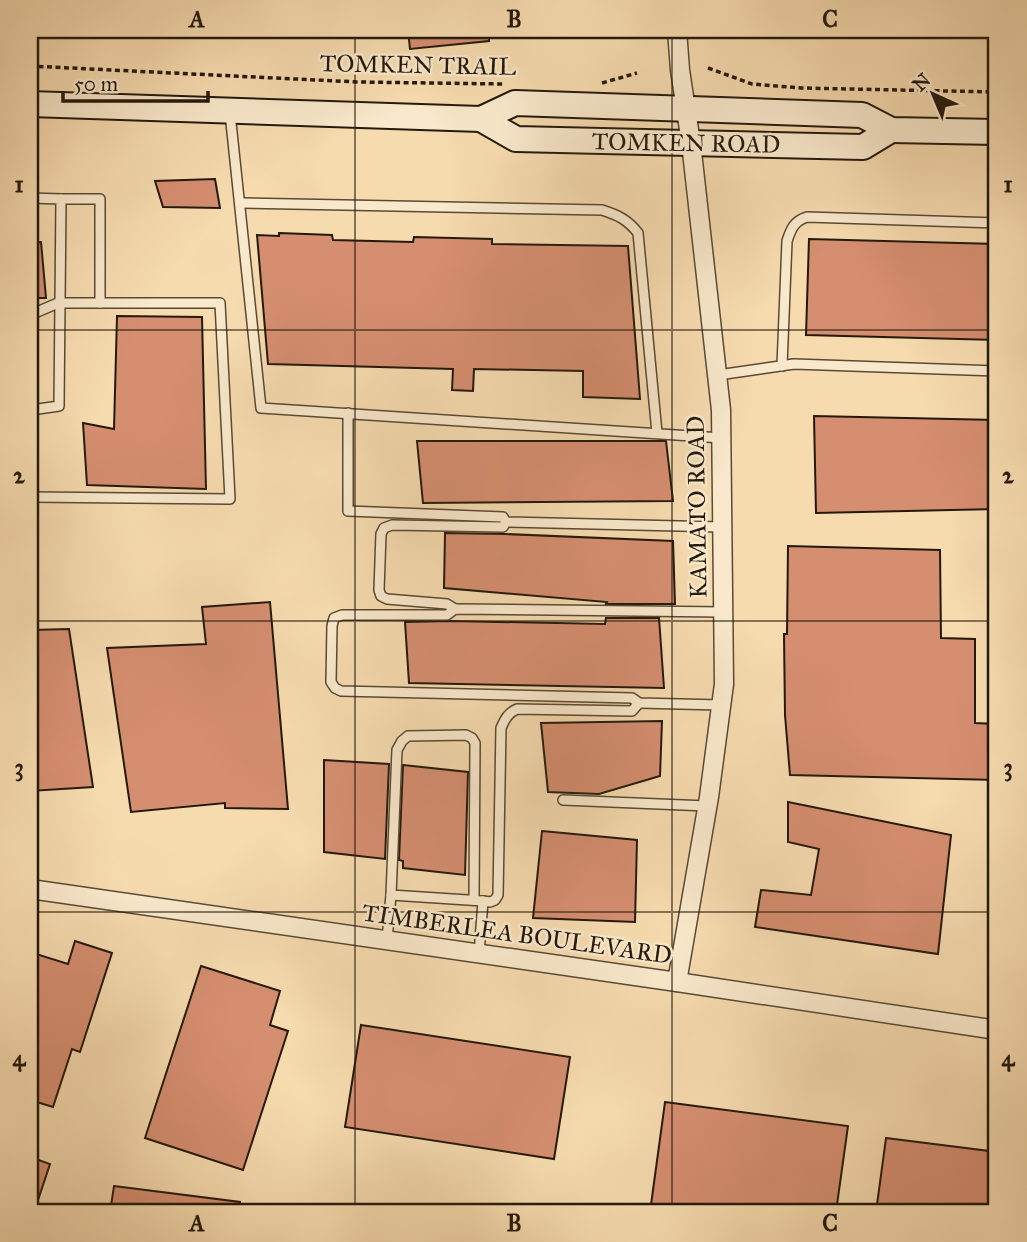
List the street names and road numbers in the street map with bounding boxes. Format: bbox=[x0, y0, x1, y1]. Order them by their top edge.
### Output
street label: TOMKEN TRAIL bbox=[320, 48, 517, 82]
street label: TOMKEN ROAD bbox=[592, 126, 780, 160]
street label: KAMATO ROAD bbox=[680, 415, 714, 599]
street label: TIMBERLEA BOULEVARD bbox=[360, 897, 674, 971]

